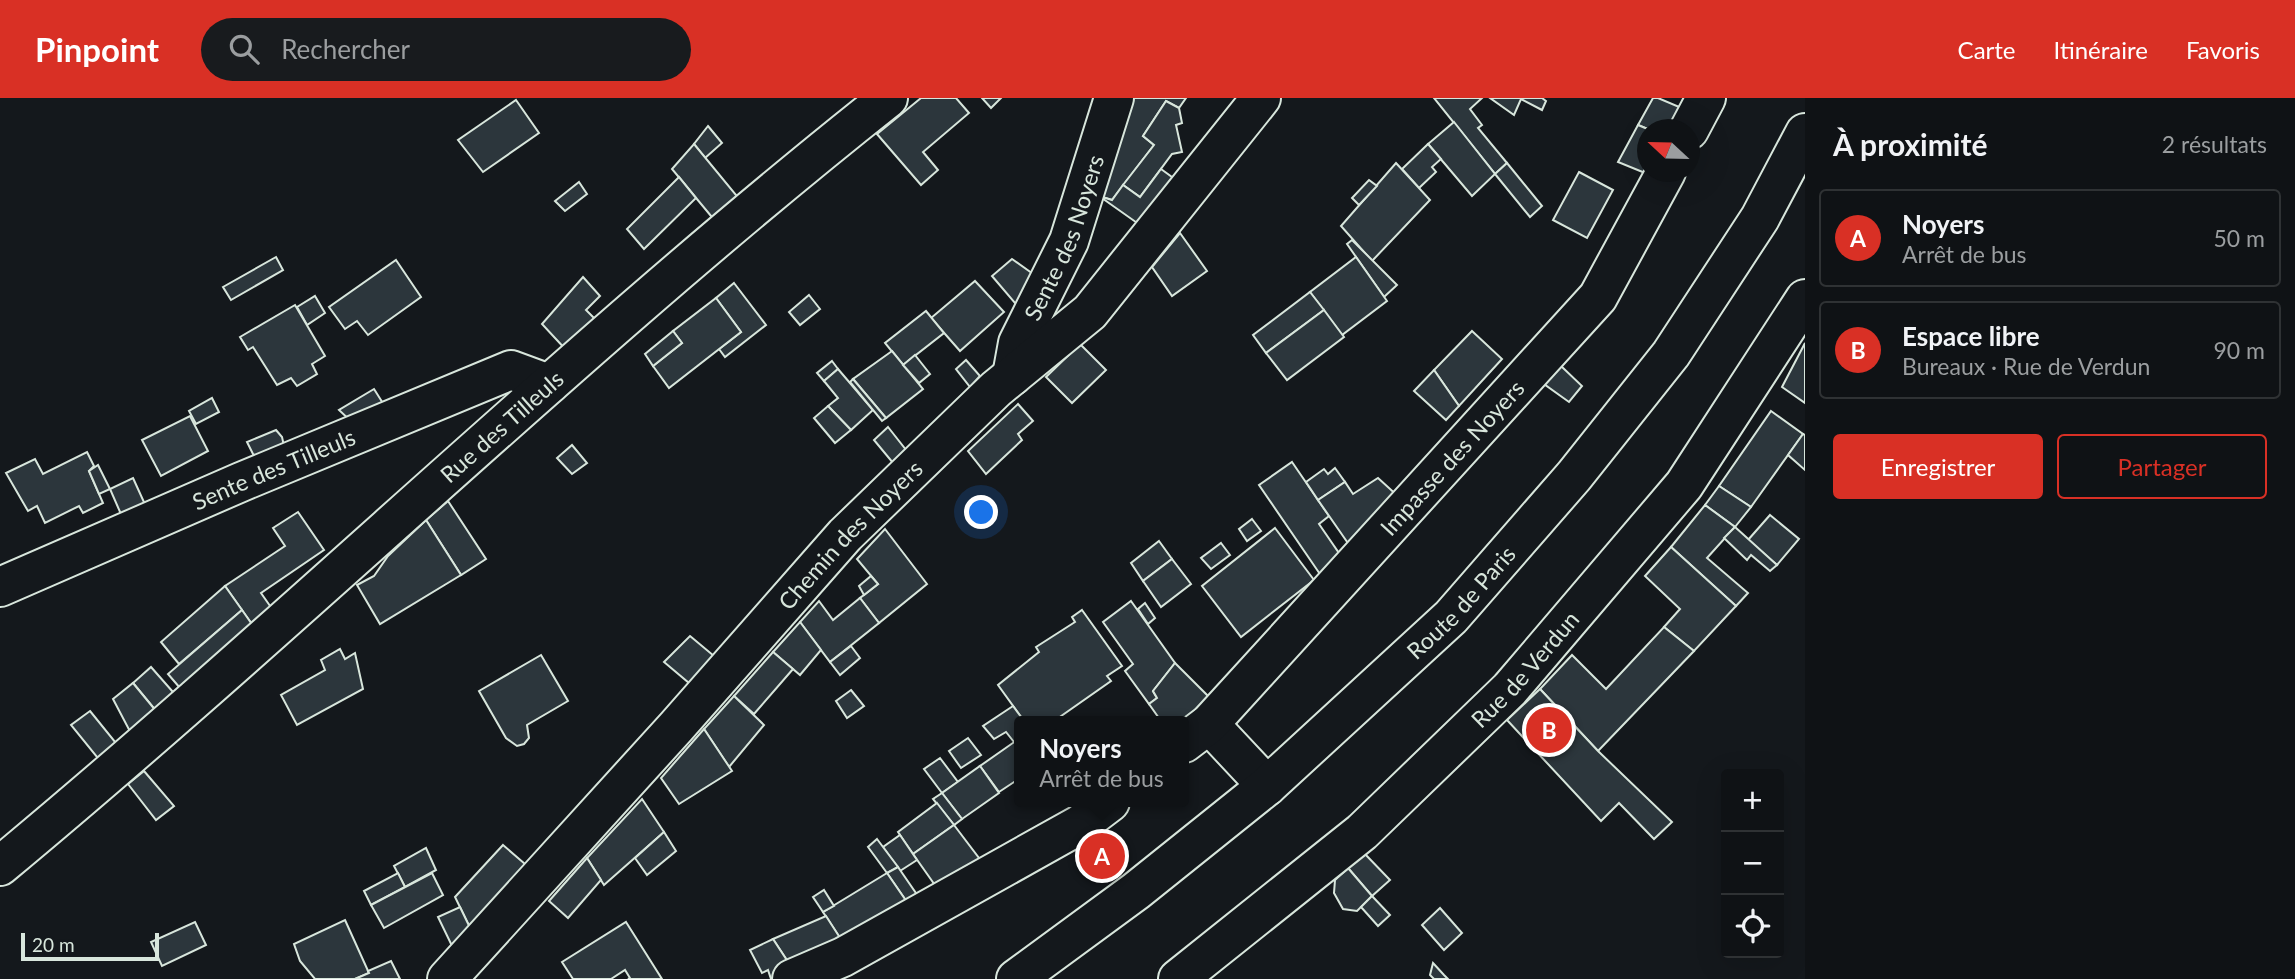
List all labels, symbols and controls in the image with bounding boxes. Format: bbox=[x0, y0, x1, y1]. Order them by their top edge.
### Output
search box bbox=[201, 18, 691, 81]
text: Pinpoint bbox=[35, 29, 159, 69]
icon: search bbox=[225, 30, 263, 68]
text: Rechercher bbox=[281, 33, 410, 65]
text: Carte bbox=[1958, 35, 2016, 64]
text: Itinéraire bbox=[2054, 35, 2148, 64]
text: Favoris bbox=[2186, 35, 2260, 64]
north arrow bbox=[1637, 119, 1700, 182]
text: À proximité bbox=[1833, 126, 1988, 162]
text: 2 résultats bbox=[2162, 130, 2267, 158]
street label: Sente des Noyers bbox=[1018, 151, 1109, 325]
text: Noyers bbox=[1902, 208, 1984, 240]
text: A bbox=[1850, 224, 1866, 252]
text: 50 m bbox=[2214, 224, 2265, 252]
text: Arrêt de bus bbox=[1902, 240, 2027, 268]
text: Espace libre bbox=[1902, 320, 2040, 352]
text: B bbox=[1850, 336, 1866, 364]
text: 90 m bbox=[2214, 336, 2265, 364]
text: Bureaux · Rue de Verdun bbox=[1902, 352, 2150, 380]
street label: Rue des Tilleuls bbox=[434, 364, 569, 488]
street label: Impasse des Noyers bbox=[1374, 374, 1530, 541]
street label: Sente des Tilleuls bbox=[188, 422, 359, 516]
button: Enregistrer bbox=[1833, 434, 2043, 499]
button: Partager bbox=[2057, 434, 2267, 499]
street label: Chemin des Noyers bbox=[772, 454, 928, 615]
your location bbox=[964, 495, 998, 529]
street label: Route de Paris bbox=[1401, 540, 1521, 665]
street label: Rue de Verdun bbox=[1465, 605, 1585, 733]
pin: B bbox=[1526, 704, 1572, 756]
popup bbox=[1014, 716, 1189, 807]
text: Noyers bbox=[1039, 732, 1122, 764]
text: Arrêt de bus bbox=[1039, 764, 1164, 792]
map controls bbox=[1721, 769, 1784, 958]
button: + bbox=[1721, 769, 1784, 832]
pin: A bbox=[1079, 830, 1125, 882]
button: − bbox=[1721, 832, 1784, 895]
button: locate bbox=[1721, 895, 1784, 958]
scale bar bbox=[21, 930, 159, 962]
text: 20 m bbox=[32, 933, 75, 956]

